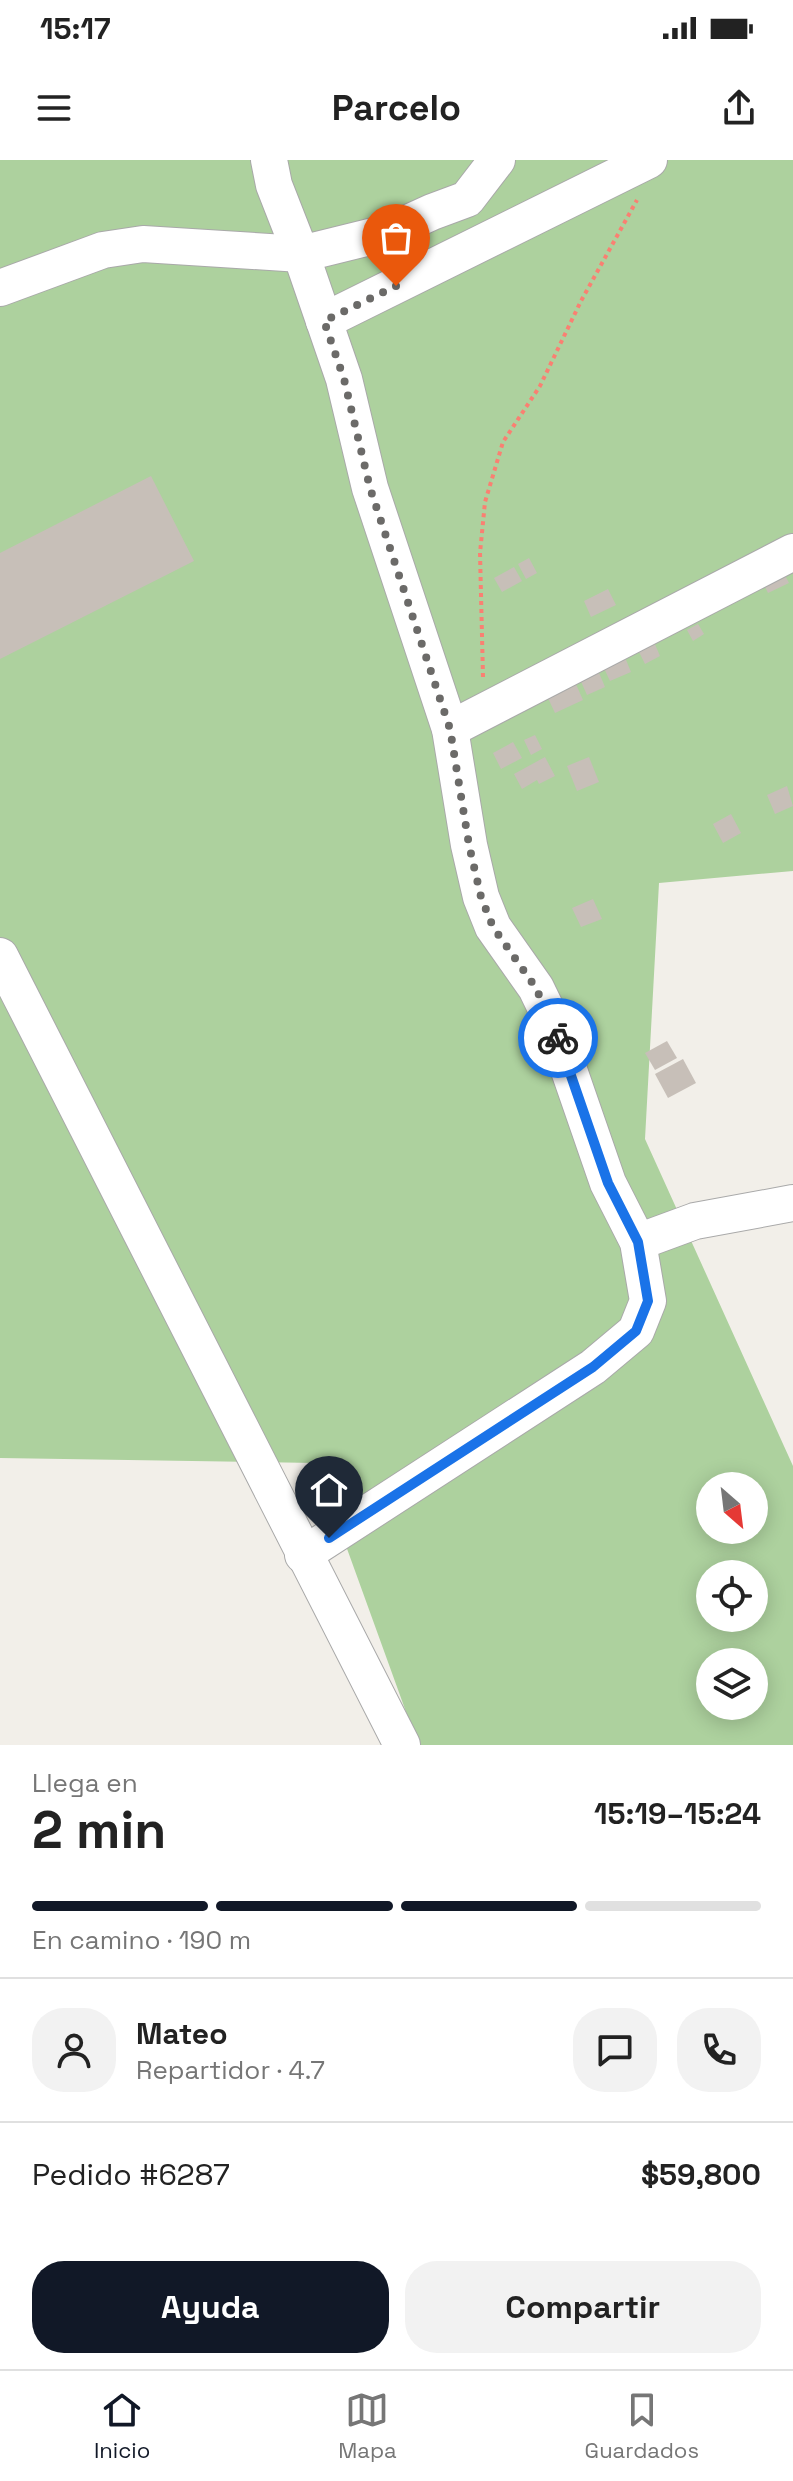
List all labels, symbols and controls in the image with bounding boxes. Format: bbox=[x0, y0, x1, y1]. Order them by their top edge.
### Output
text: 15:17 bbox=[40, 9, 111, 48]
text: Parcelo bbox=[332, 85, 461, 131]
icon: menu bbox=[32, 86, 76, 130]
icon: share bbox=[717, 86, 761, 130]
pin bbox=[362, 204, 430, 286]
icon: bag bbox=[374, 216, 418, 260]
courier bbox=[518, 998, 598, 1078]
icon: bike bbox=[536, 1016, 580, 1060]
pin bbox=[295, 1456, 363, 1538]
icon: home bbox=[307, 1468, 351, 1512]
north arrow bbox=[696, 1472, 768, 1544]
map controls bbox=[696, 1472, 768, 1720]
button: locate bbox=[696, 1560, 768, 1632]
button: layers bbox=[696, 1648, 768, 1720]
text: Llega en bbox=[32, 1766, 138, 1800]
text: 15:19–15:24 bbox=[594, 1794, 761, 1833]
text: 2 min bbox=[32, 1797, 166, 1863]
text: En camino · 190 m bbox=[32, 1923, 251, 1957]
button: person bbox=[32, 2008, 116, 2092]
button: chat bbox=[573, 2008, 657, 2092]
button: phone bbox=[677, 2008, 761, 2092]
text: Mateo bbox=[136, 2014, 228, 2053]
text: Repartidor · 4.7 bbox=[136, 2053, 325, 2087]
text: Pedido #6287 bbox=[32, 2155, 230, 2194]
text: $59,800 bbox=[641, 2155, 761, 2194]
button: Ayuda bbox=[32, 2261, 389, 2353]
button: Compartir bbox=[405, 2261, 761, 2353]
tab: Inicio bbox=[94, 2388, 150, 2464]
tab: Mapa bbox=[338, 2388, 397, 2464]
tab: Guardados bbox=[585, 2388, 699, 2464]

